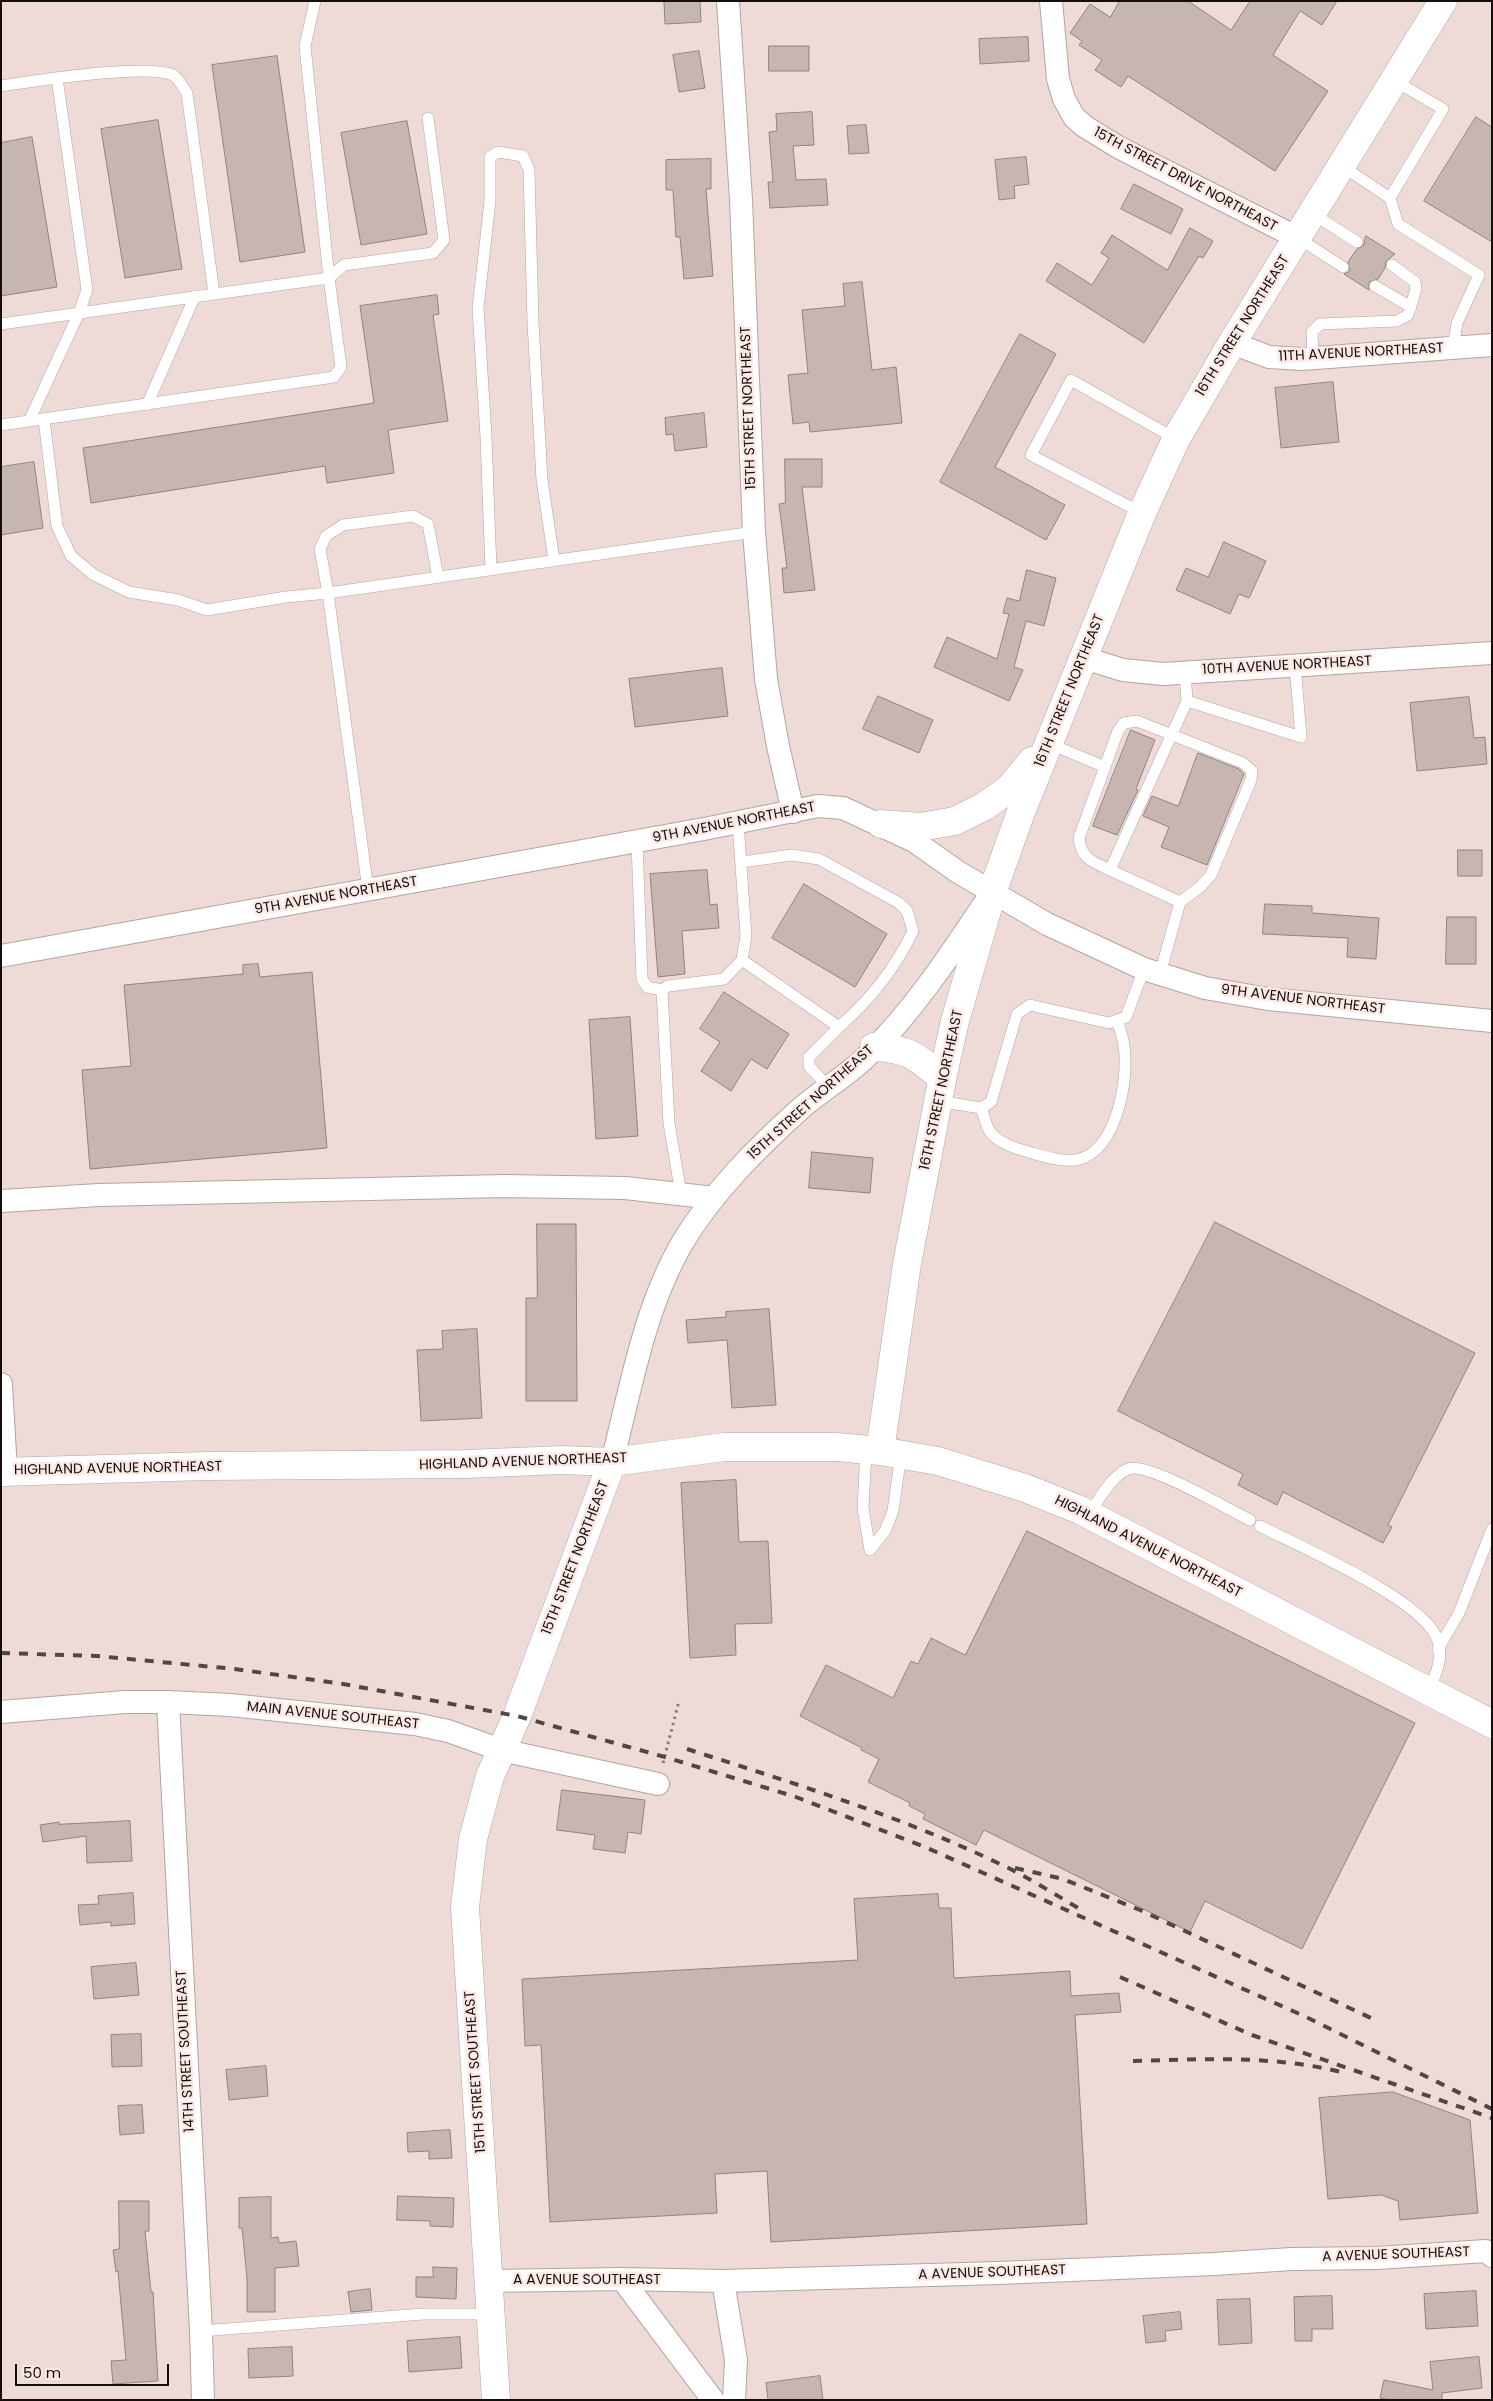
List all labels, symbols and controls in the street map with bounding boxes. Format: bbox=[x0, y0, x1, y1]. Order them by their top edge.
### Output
street label: 15TH STREET DRIVE NORTHEAST bbox=[1090, 124, 1280, 236]
street label: 16TH STREET NORTHEAST bbox=[1193, 252, 1293, 400]
street label: 15TH STREET NORTHEAST bbox=[738, 326, 760, 490]
street label: 11TH AVENUE NORTHEAST bbox=[1278, 340, 1444, 366]
street label: 16TH STREET NORTHEAST bbox=[1032, 612, 1108, 770]
street label: 10TH AVENUE NORTHEAST bbox=[1202, 653, 1372, 679]
street label: 9TH AVENUE NORTHEAST bbox=[651, 799, 817, 847]
street label: 9TH AVENUE NORTHEAST bbox=[253, 873, 419, 919]
street label: 9TH AVENUE NORTHEAST bbox=[1220, 982, 1386, 1018]
street label: 16TH STREET NORTHEAST bbox=[917, 1008, 967, 1172]
street label: 15TH STREET NORTHEAST bbox=[745, 1042, 877, 1164]
street label: HIGHLAND AVENUE NORTHEAST bbox=[419, 1450, 627, 1474]
street label: HIGHLAND AVENUE NORTHEAST bbox=[14, 1459, 222, 1479]
street label: 15TH STREET NORTHEAST bbox=[539, 1479, 613, 1637]
street label: HIGHLAND AVENUE NORTHEAST bbox=[1052, 1492, 1244, 1602]
street label: MAIN AVENUE SOUTHEAST bbox=[246, 1699, 420, 1733]
street label: 14TH STREET SOUTHEAST bbox=[173, 1969, 199, 2133]
street label: 15TH STREET SOUTHEAST bbox=[462, 1990, 490, 2154]
street label: A AVENUE SOUTHEAST bbox=[1322, 2244, 1470, 2266]
street label: A AVENUE SOUTHEAST bbox=[918, 2262, 1066, 2284]
street label: A AVENUE SOUTHEAST bbox=[513, 2272, 661, 2288]
scale bar bbox=[18, 2354, 171, 2386]
text: 50 m bbox=[23, 2362, 61, 2383]

